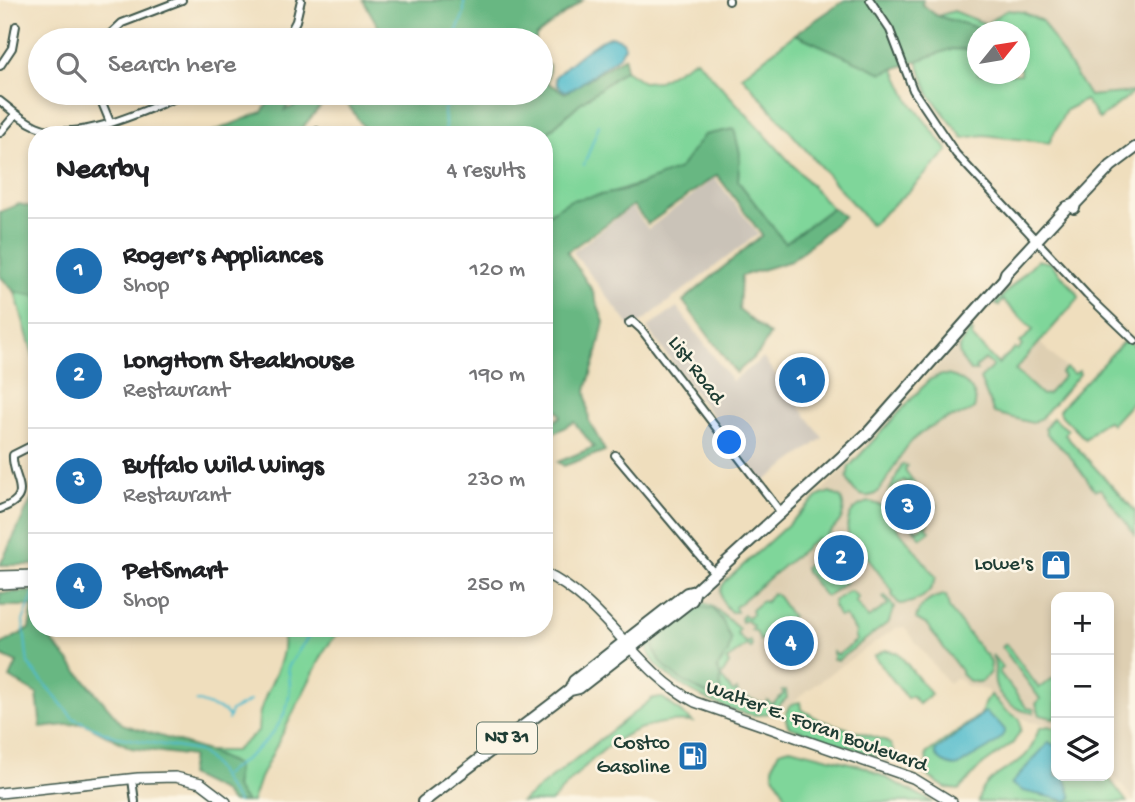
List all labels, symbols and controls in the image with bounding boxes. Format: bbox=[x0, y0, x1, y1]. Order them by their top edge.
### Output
north arrow bbox=[967, 21, 1030, 84]
search box bbox=[28, 28, 553, 105]
icon: search bbox=[52, 48, 90, 86]
text: Search here bbox=[108, 51, 236, 82]
text: Nearby bbox=[56, 154, 149, 189]
text: 4 results bbox=[446, 158, 525, 185]
text: Roger’s Appliances bbox=[123, 242, 322, 273]
text: 1 bbox=[74, 257, 84, 284]
text: 120 m bbox=[470, 257, 525, 284]
text: Shop bbox=[123, 273, 169, 300]
street label: List Road bbox=[661, 332, 730, 412]
text: LongHorn Steakhouse bbox=[123, 347, 354, 378]
pin: 1 bbox=[779, 354, 825, 406]
text: 2 bbox=[73, 362, 85, 389]
text: 190 m bbox=[469, 362, 525, 389]
text: Restaurant bbox=[123, 378, 230, 405]
your location bbox=[712, 425, 746, 459]
text: Buffalo Wild Wings bbox=[123, 452, 324, 483]
text: 3 bbox=[73, 467, 85, 494]
text: 230 m bbox=[467, 467, 525, 494]
pin: 3 bbox=[885, 481, 931, 533]
text: Restaurant bbox=[123, 483, 230, 510]
pin: 2 bbox=[818, 532, 864, 584]
shop icon: Lowe's bbox=[1039, 548, 1073, 582]
place label: Lowe's bbox=[974, 553, 1034, 578]
text: PetSmart bbox=[123, 557, 226, 588]
text: 4 bbox=[74, 572, 84, 599]
text: 250 m bbox=[467, 572, 525, 599]
text: Shop bbox=[123, 588, 169, 615]
map controls bbox=[1051, 592, 1114, 781]
button: + bbox=[1051, 592, 1114, 655]
pin: 4 bbox=[768, 617, 814, 669]
button: − bbox=[1051, 655, 1114, 718]
street label: Walter E. Foran Boulevard bbox=[702, 676, 932, 780]
button: layers bbox=[1051, 718, 1114, 781]
road number: NJ 31 bbox=[477, 722, 537, 754]
place label: Costco Gasoline bbox=[596, 732, 671, 781]
fuel station icon: Costco Gasoline bbox=[676, 739, 710, 773]

